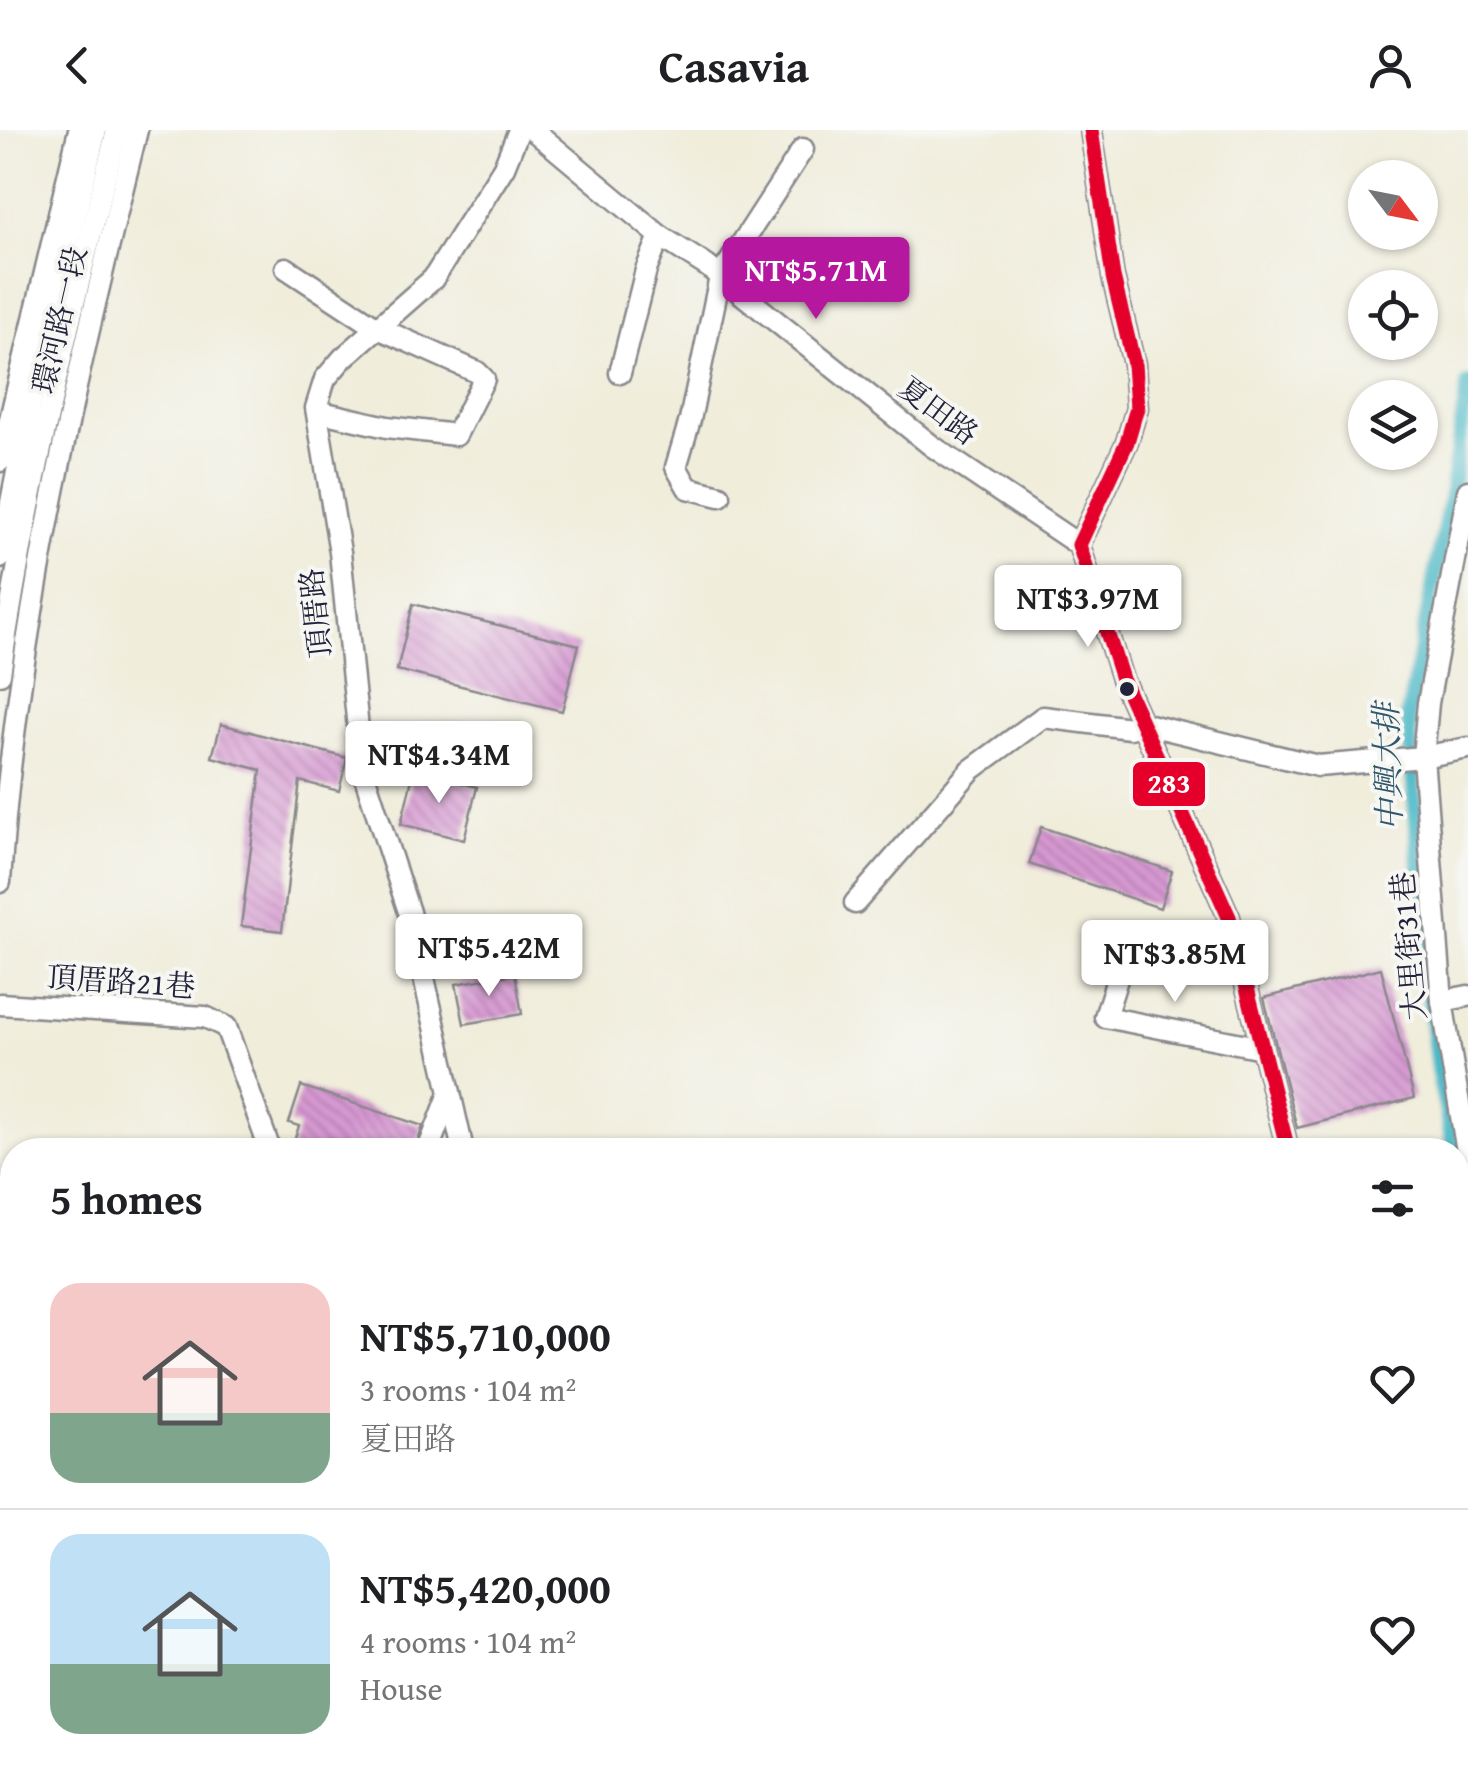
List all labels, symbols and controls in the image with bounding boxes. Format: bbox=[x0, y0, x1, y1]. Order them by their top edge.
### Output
text: Casavia bbox=[659, 33, 809, 98]
icon: back bbox=[50, 38, 105, 93]
icon: person bbox=[1363, 38, 1418, 93]
north arrow bbox=[1348, 160, 1438, 250]
map controls bbox=[1348, 160, 1438, 470]
pin: NT$5.71M bbox=[713, 237, 919, 322]
street label: 環河路一段 bbox=[21, 242, 97, 398]
text: NT$5.71M bbox=[744, 246, 888, 293]
button: locate bbox=[1348, 270, 1438, 360]
street label: 夏田路 bbox=[889, 366, 988, 455]
button: layers bbox=[1348, 380, 1438, 470]
pin: NT$3.97M bbox=[985, 565, 1191, 650]
street label: 頂厝路 bbox=[288, 566, 342, 660]
text: NT$3.97M bbox=[1016, 574, 1160, 621]
unlabelled marker bbox=[1117, 679, 1137, 699]
water label: 中興大排 bbox=[1362, 698, 1413, 832]
pin: NT$4.34M bbox=[336, 721, 542, 806]
text: NT$4.34M bbox=[367, 730, 511, 777]
line badge: 283 bbox=[1131, 760, 1207, 808]
text: 283 bbox=[1147, 762, 1191, 803]
street label: 大里街31巷 bbox=[1380, 870, 1436, 1022]
pin: NT$5.42M bbox=[386, 914, 592, 999]
pin: NT$3.85M bbox=[1072, 920, 1278, 1005]
text: NT$5.42M bbox=[417, 923, 561, 970]
text: NT$3.85M bbox=[1103, 929, 1247, 976]
street label: 頂厝路21巷 bbox=[45, 954, 197, 1008]
text: 5 homes bbox=[50, 1168, 203, 1229]
icon: filters bbox=[1365, 1171, 1420, 1226]
text: NT$5,710,000 bbox=[360, 1305, 611, 1366]
icon: home bbox=[130, 1323, 250, 1443]
icon: heart bbox=[1365, 1356, 1420, 1411]
text: 3 rooms · 104 m² bbox=[360, 1366, 576, 1413]
text: 夏田路 bbox=[360, 1415, 456, 1462]
text: NT$5,420,000 bbox=[360, 1557, 611, 1618]
icon: home bbox=[130, 1574, 250, 1694]
icon: heart bbox=[1365, 1607, 1420, 1662]
text: 4 rooms · 104 m² bbox=[360, 1618, 576, 1665]
text: House bbox=[360, 1665, 443, 1712]

